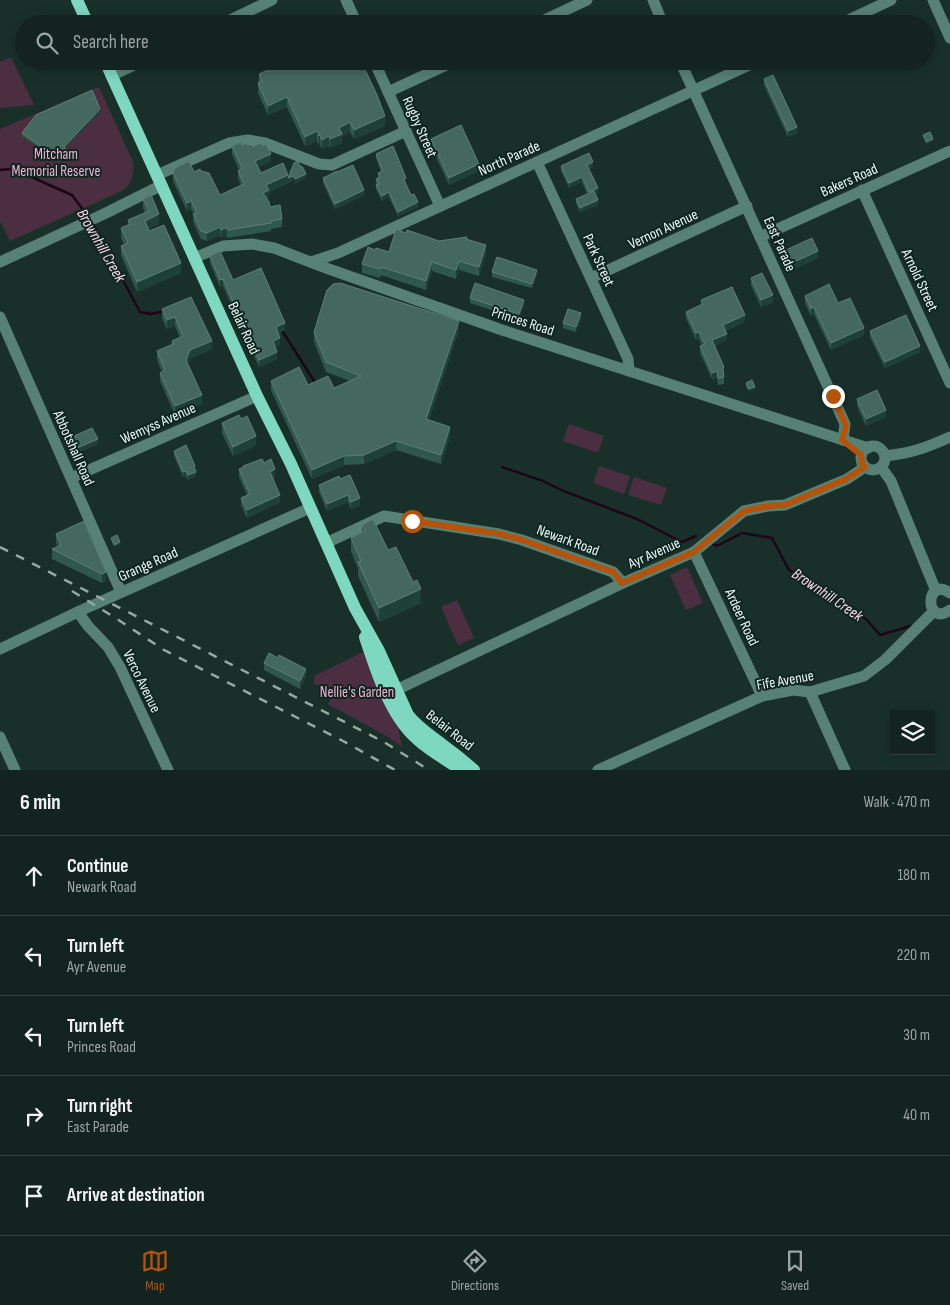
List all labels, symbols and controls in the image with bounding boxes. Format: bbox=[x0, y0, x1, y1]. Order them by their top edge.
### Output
search box bbox=[15, 15, 935, 70]
icon: search bbox=[33, 29, 61, 57]
text: Search here bbox=[73, 31, 149, 54]
street label: Rugby Street bbox=[398, 94, 442, 161]
street label: North Parade bbox=[475, 136, 543, 181]
park label: Mitcham Memorial Reserve bbox=[11, 145, 101, 181]
street label: Bakers Road bbox=[818, 159, 881, 202]
street label: Vernon Avenue bbox=[625, 205, 701, 254]
water label: Brownhill Creek bbox=[72, 206, 130, 287]
street label: East Parade bbox=[759, 214, 800, 275]
street label: Park Street bbox=[578, 231, 619, 290]
street label: Arnold Street bbox=[896, 245, 942, 315]
street label: Belair Road bbox=[223, 299, 264, 357]
street label: Princes Road bbox=[489, 302, 556, 340]
route end bbox=[822, 385, 845, 408]
street label: Wemyss Avenue bbox=[118, 398, 199, 449]
street label: Abbotshall Road bbox=[48, 407, 99, 489]
route start bbox=[401, 510, 424, 533]
street label: Newark Road bbox=[534, 520, 602, 561]
street label: Ayr Avenue bbox=[624, 534, 683, 574]
street label: Grange Road bbox=[116, 543, 181, 586]
water label: Brownhill Creek bbox=[788, 565, 867, 626]
street label: Ardeer Road bbox=[720, 585, 763, 649]
street label: Verco Avenue bbox=[118, 647, 165, 716]
street label: Fife Avenue bbox=[755, 666, 815, 695]
park label: Nellie's Garden bbox=[320, 683, 394, 702]
street label: Belair Road bbox=[422, 706, 478, 755]
map controls bbox=[890, 710, 935, 755]
button: layers bbox=[890, 710, 935, 755]
text: 6 min bbox=[20, 790, 61, 815]
text: Walk · 470 m bbox=[864, 793, 930, 812]
text: Continue bbox=[67, 855, 128, 878]
icon: ahead bbox=[20, 862, 48, 890]
text: 180 m bbox=[897, 866, 930, 885]
text: Newark Road bbox=[67, 878, 136, 897]
text: Turn left bbox=[67, 935, 124, 958]
icon: left bbox=[20, 942, 48, 970]
text: 220 m bbox=[897, 946, 930, 965]
text: Ayr Avenue bbox=[67, 958, 126, 977]
text: Turn left bbox=[67, 1015, 124, 1038]
icon: left bbox=[20, 1022, 48, 1050]
text: 30 m bbox=[903, 1026, 930, 1045]
text: Princes Road bbox=[67, 1038, 136, 1057]
text: Turn right bbox=[67, 1095, 132, 1118]
icon: right bbox=[20, 1102, 48, 1130]
text: 40 m bbox=[903, 1106, 930, 1125]
text: East Parade bbox=[67, 1118, 129, 1137]
icon: arrive bbox=[20, 1182, 48, 1210]
text: Arrive at destination bbox=[67, 1184, 205, 1207]
tab: Map bbox=[141, 1247, 169, 1294]
tab: Directions bbox=[451, 1247, 499, 1294]
tab: Saved bbox=[781, 1247, 809, 1294]

